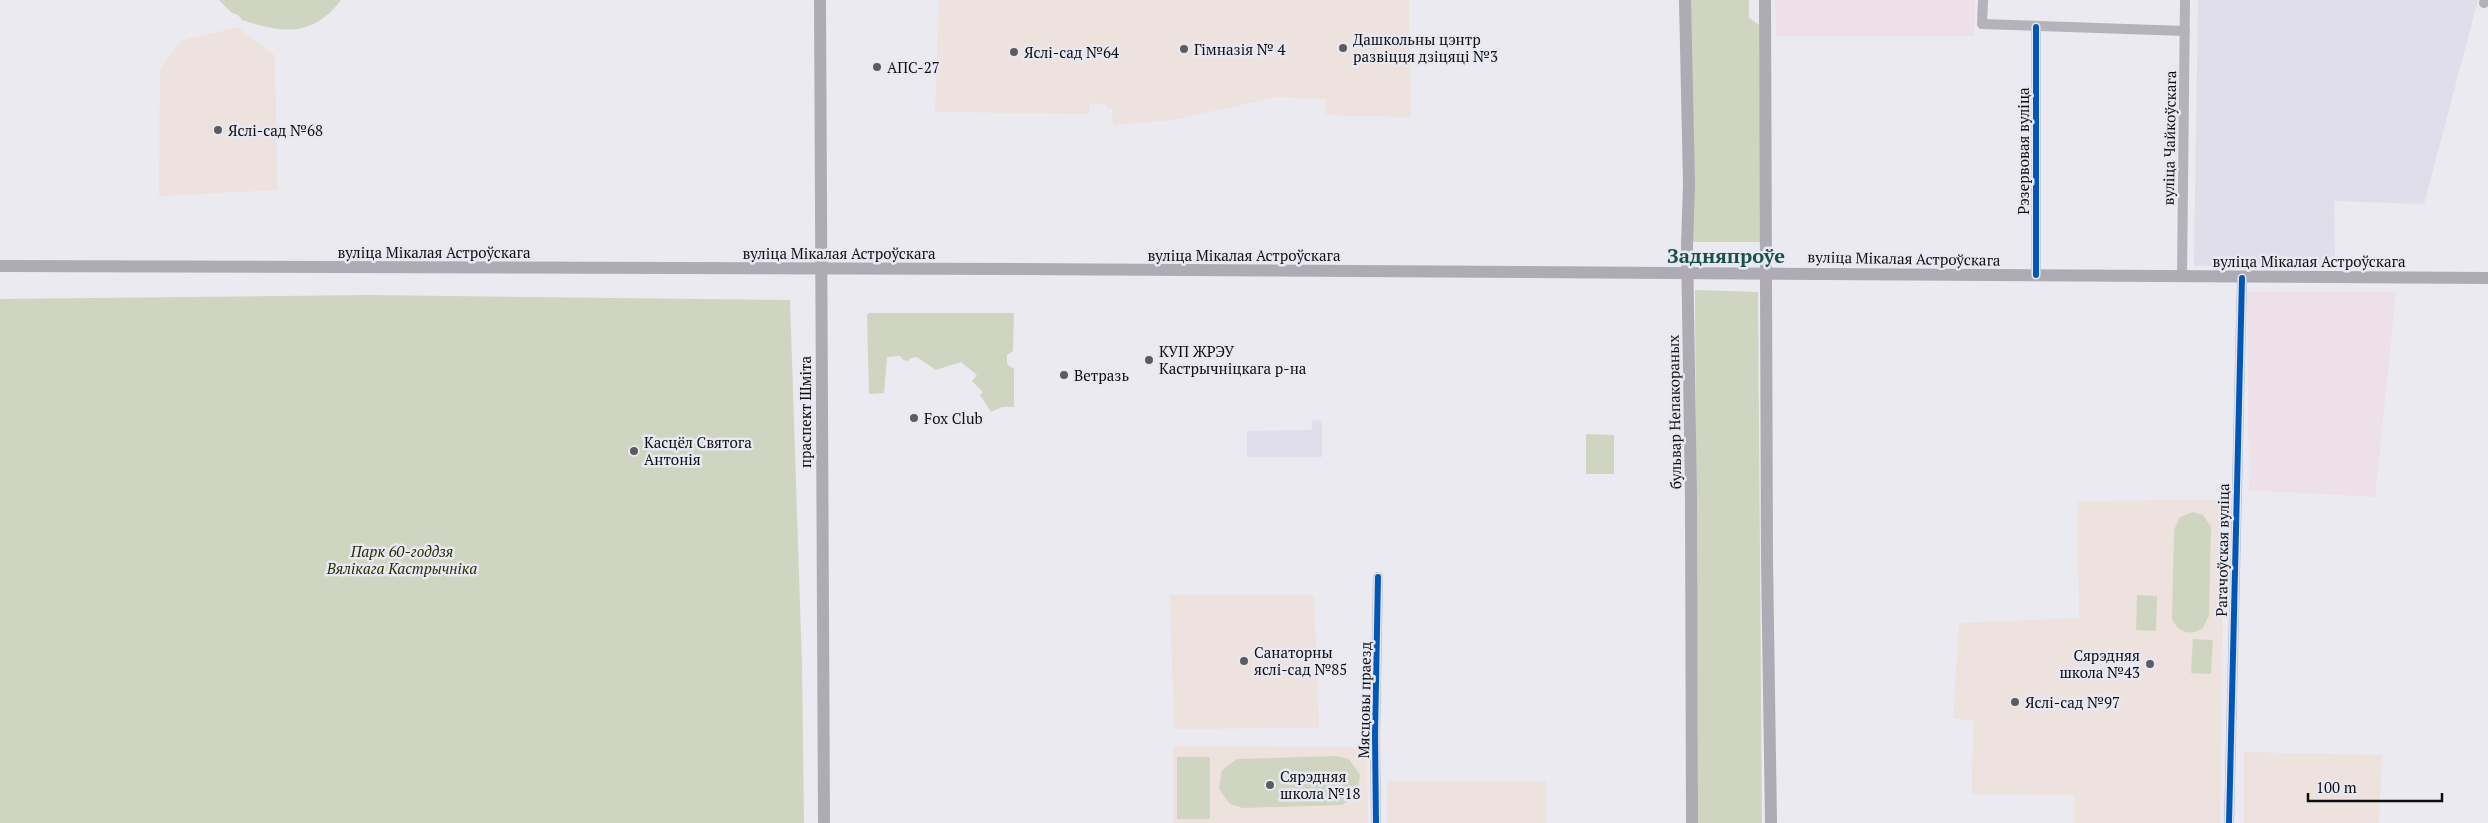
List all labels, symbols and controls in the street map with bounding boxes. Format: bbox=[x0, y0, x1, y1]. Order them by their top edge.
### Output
place label: Дашкольны цэнтр развіцця дзіцяці №3 bbox=[1353, 29, 1498, 66]
place label: Гімназія № 4 bbox=[1194, 39, 1285, 59]
place label: Яслі-сад №64 bbox=[1024, 42, 1119, 62]
marker: Дашкольны цэнтр развіцця дзіцяці №3 bbox=[1337, 42, 1349, 54]
marker: Гімназія № 4 bbox=[1178, 43, 1190, 55]
marker: Яслі-сад №64 bbox=[1008, 46, 1020, 58]
place label: АПС-27 bbox=[887, 57, 940, 77]
marker: АПС-27 bbox=[871, 61, 883, 73]
street label: вуліца Чайкоўскага bbox=[2158, 70, 2180, 206]
street label: Рэзервовая вуліца bbox=[2013, 87, 2033, 215]
place label: Яслі-сад №68 bbox=[228, 120, 323, 140]
marker: Яслі-сад №68 bbox=[212, 124, 224, 136]
street label: вуліца Мікалая Астроўскага bbox=[337, 242, 531, 262]
district label: Задняпроўе bbox=[1667, 242, 1785, 269]
street label: вуліца Мікалая Астроўскага bbox=[742, 243, 936, 263]
street label: вуліца Мікалая Астроўскага bbox=[1147, 245, 1341, 265]
street label: вуліца Мікалая Астроўскага bbox=[1807, 246, 2001, 270]
street label: вуліца Мікалая Астроўскага bbox=[2212, 251, 2406, 271]
street label: бульвар Непакораных bbox=[1663, 335, 1685, 489]
place label: КУП ЖРЭУ Кастрычніцкага р-на bbox=[1159, 341, 1307, 378]
marker: КУП ЖРЭУ Кастрычніцкага р-на bbox=[1143, 354, 1155, 366]
street label: праспект Шміта bbox=[795, 356, 815, 468]
place label: Ветразь bbox=[1074, 365, 1129, 385]
marker: Ветразь bbox=[1058, 369, 1070, 381]
place label: Fox Club bbox=[924, 408, 983, 428]
marker: Fox Club bbox=[908, 412, 920, 424]
place label: Касцёл Святога Антонія bbox=[644, 432, 752, 469]
marker: Касцёл Святога Антонія bbox=[628, 445, 640, 457]
street label: Рагачоўская вуліца bbox=[2211, 483, 2233, 617]
park label: Парк 60-годдзя Вялікага Кастрычніка bbox=[326, 541, 477, 578]
street label: Мясцовы праезд bbox=[1353, 641, 1375, 759]
place label: Санаторны яслі-сад №85 bbox=[1254, 642, 1347, 679]
place label: Сярэдняя школа №43 bbox=[2059, 645, 2140, 682]
marker: Санаторны яслі-сад №85 bbox=[1238, 655, 1250, 667]
marker: Сярэдняя школа №43 bbox=[2144, 658, 2156, 670]
place label: Яслі-сад №97 bbox=[2025, 692, 2120, 712]
marker: Яслі-сад №97 bbox=[2009, 696, 2021, 708]
place label: Сярэдняя школа №18 bbox=[1280, 766, 1361, 803]
scale bar bbox=[2308, 770, 2442, 802]
text: 100 m bbox=[2316, 777, 2357, 797]
marker: Сярэдняя школа №18 bbox=[1264, 779, 1276, 791]

